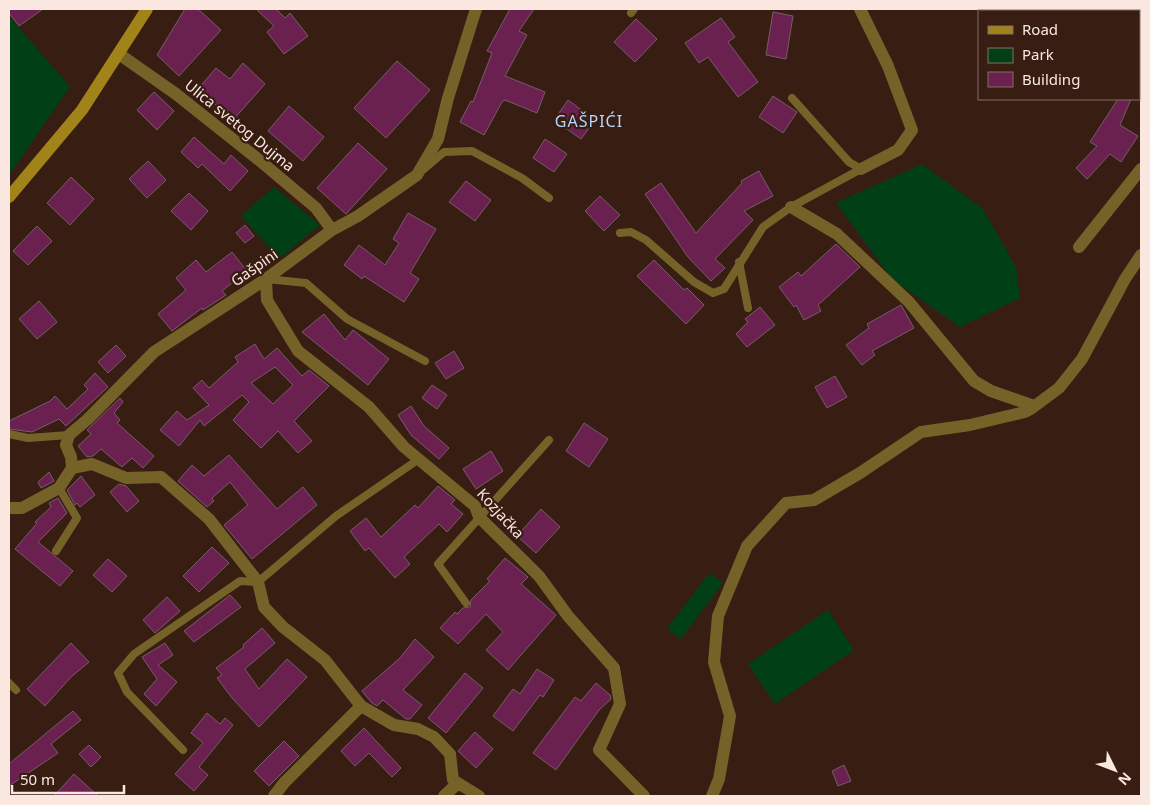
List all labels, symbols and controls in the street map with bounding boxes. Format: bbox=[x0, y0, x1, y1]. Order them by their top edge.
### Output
legend bbox=[978, 10, 1140, 100]
text: Road bbox=[1022, 19, 1058, 39]
text: Park bbox=[1022, 44, 1054, 64]
text: Building bbox=[1022, 69, 1080, 89]
street label: Ulica svetog Dujma bbox=[181, 75, 299, 175]
district label: GAŠPIĆI bbox=[555, 110, 623, 132]
street label: Gašpini bbox=[227, 244, 281, 290]
street label: Kozjačka bbox=[473, 484, 529, 542]
north arrow bbox=[1090, 745, 1140, 795]
scale bar bbox=[12, 762, 125, 794]
text: N bbox=[1114, 768, 1136, 790]
text: 50 m bbox=[20, 769, 55, 789]

